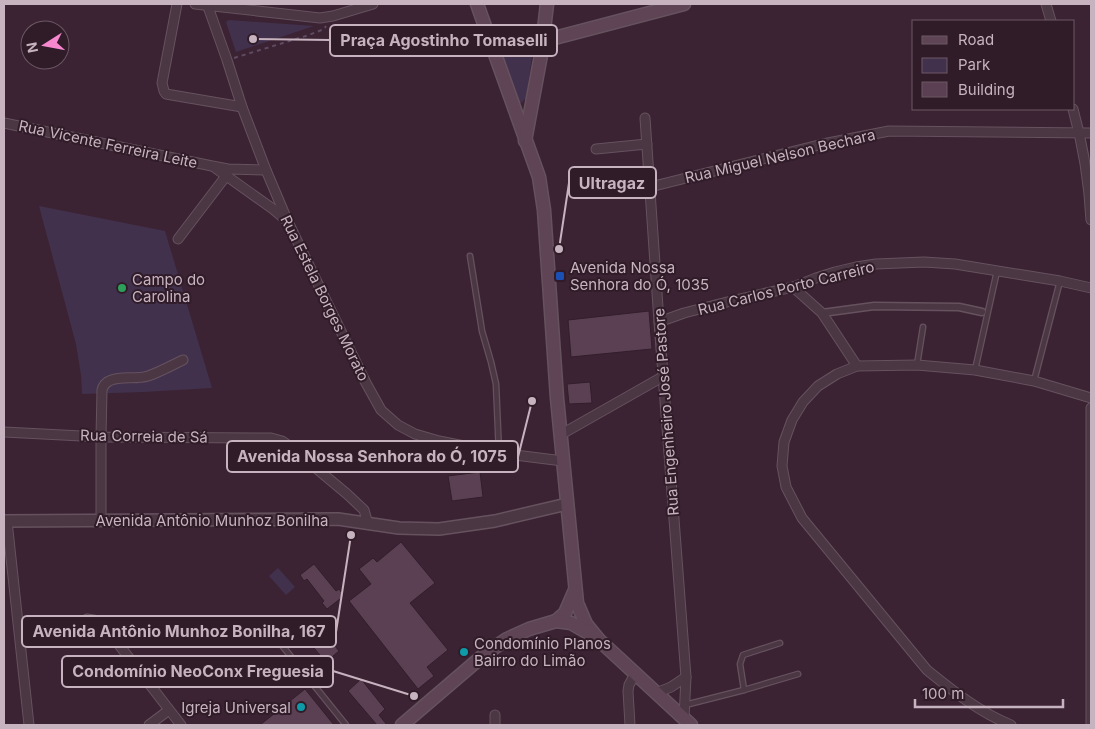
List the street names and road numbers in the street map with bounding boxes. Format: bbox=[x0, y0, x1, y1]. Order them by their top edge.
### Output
street label: Rua Vicente Ferreira Leite bbox=[17, 116, 199, 172]
street label: Rua Miguel Nelson Bechara bbox=[683, 125, 877, 187]
street label: Rua Estela Borges Morato bbox=[276, 212, 374, 384]
street label: Rua Carlos Porto Carreiro bbox=[696, 257, 876, 319]
street label: Rua Engenheiro José Pastore bbox=[649, 308, 683, 516]
street label: Rua Correia de Sá bbox=[80, 425, 208, 447]
street label: Avenida Antônio Munhoz Bonilha bbox=[96, 511, 328, 530]

